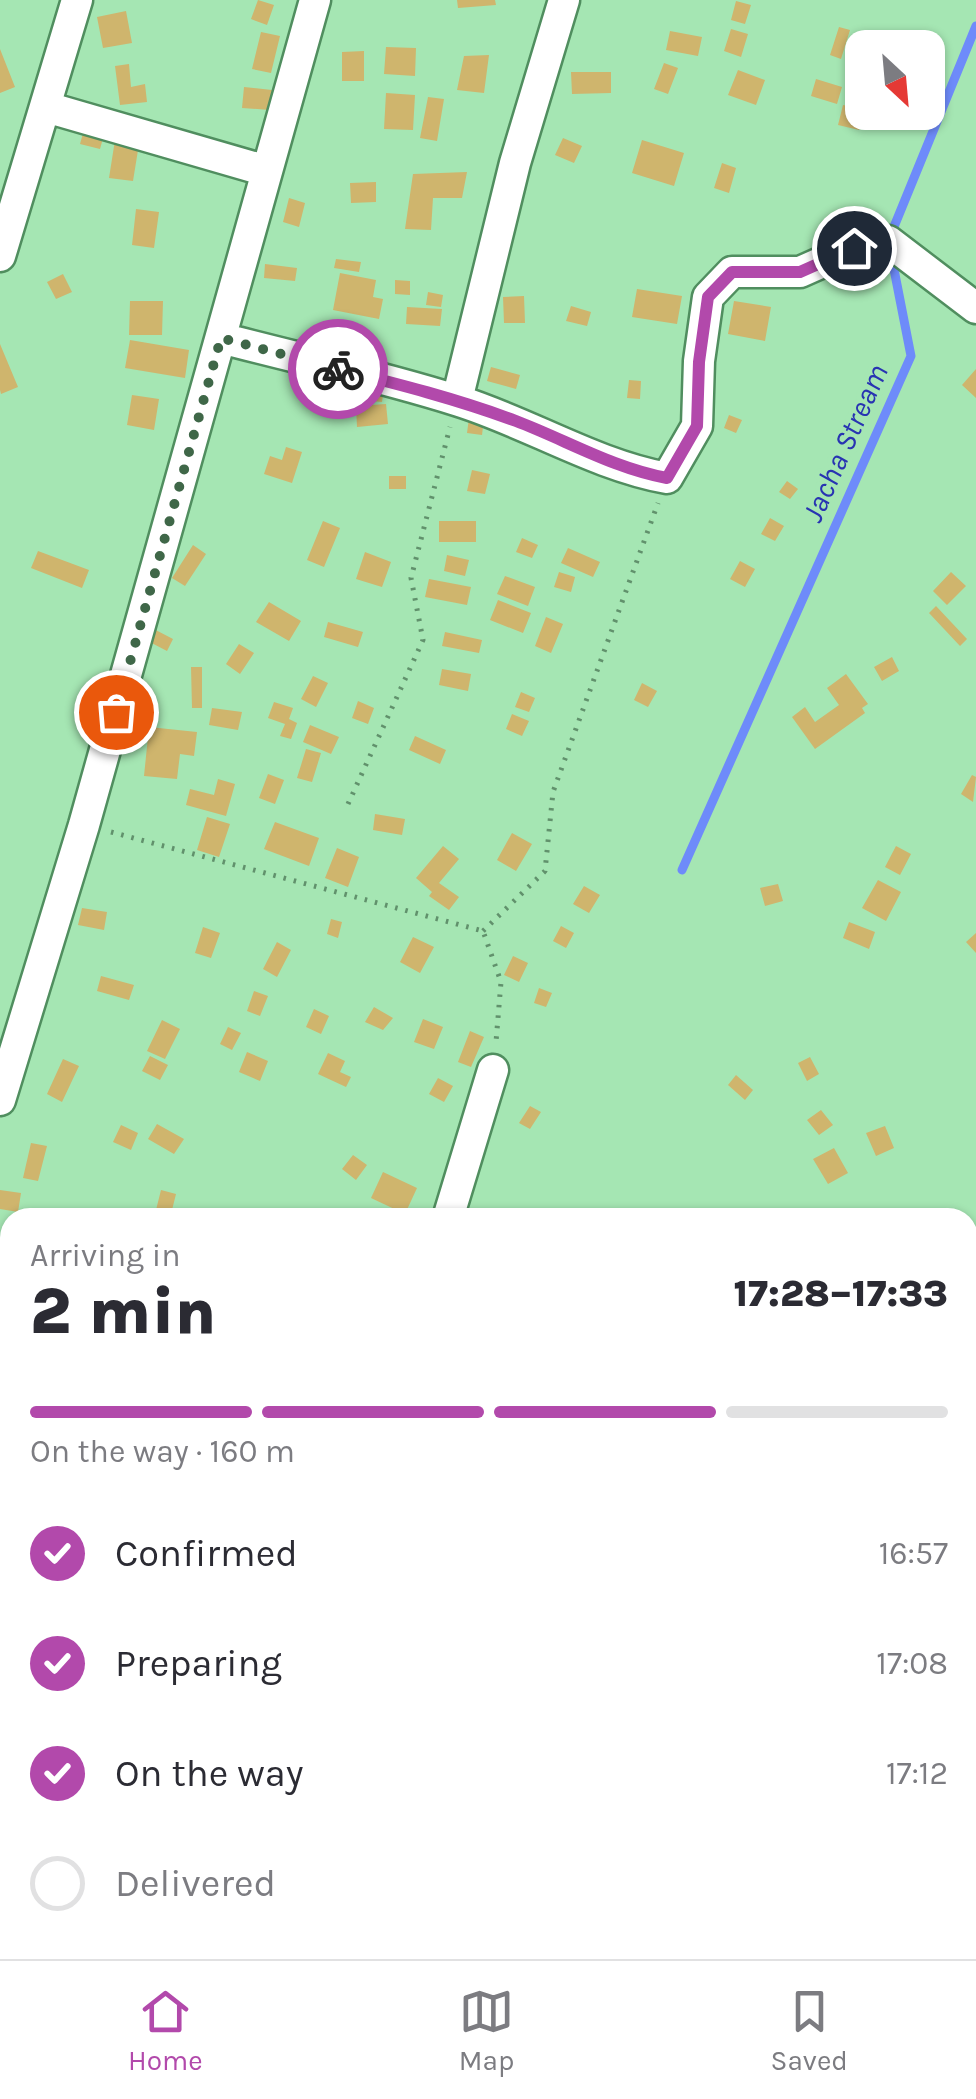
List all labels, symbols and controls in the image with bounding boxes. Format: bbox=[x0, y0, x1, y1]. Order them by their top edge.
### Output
north arrow bbox=[845, 30, 945, 130]
map controls bbox=[845, 30, 945, 130]
pin bbox=[812, 206, 897, 291]
icon: home bbox=[827, 221, 882, 276]
courier bbox=[288, 319, 388, 419]
icon: bike bbox=[311, 342, 366, 397]
water label: Jacha Stream bbox=[794, 359, 896, 527]
pin bbox=[74, 670, 159, 755]
icon: bag bbox=[89, 685, 144, 740]
text: Arriving in bbox=[30, 1237, 181, 1274]
text: 17:28–17:33 bbox=[733, 1271, 948, 1316]
text: 2 min bbox=[30, 1273, 216, 1349]
text: On the way · 160 m bbox=[30, 1433, 295, 1470]
icon: check bbox=[30, 1526, 85, 1581]
text: Confirmed bbox=[115, 1531, 298, 1576]
text: 16:57 bbox=[879, 1535, 948, 1572]
icon: check bbox=[30, 1636, 85, 1691]
text: Preparing bbox=[115, 1641, 282, 1686]
text: 17:08 bbox=[876, 1645, 948, 1682]
icon: check bbox=[30, 1746, 85, 1801]
text: On the way bbox=[115, 1751, 303, 1796]
text: 17:12 bbox=[886, 1755, 948, 1792]
text: Delivered bbox=[115, 1861, 276, 1906]
tab: Home bbox=[128, 1984, 203, 2077]
tab: Map bbox=[459, 1984, 514, 2077]
tab: Saved bbox=[771, 1984, 848, 2077]

